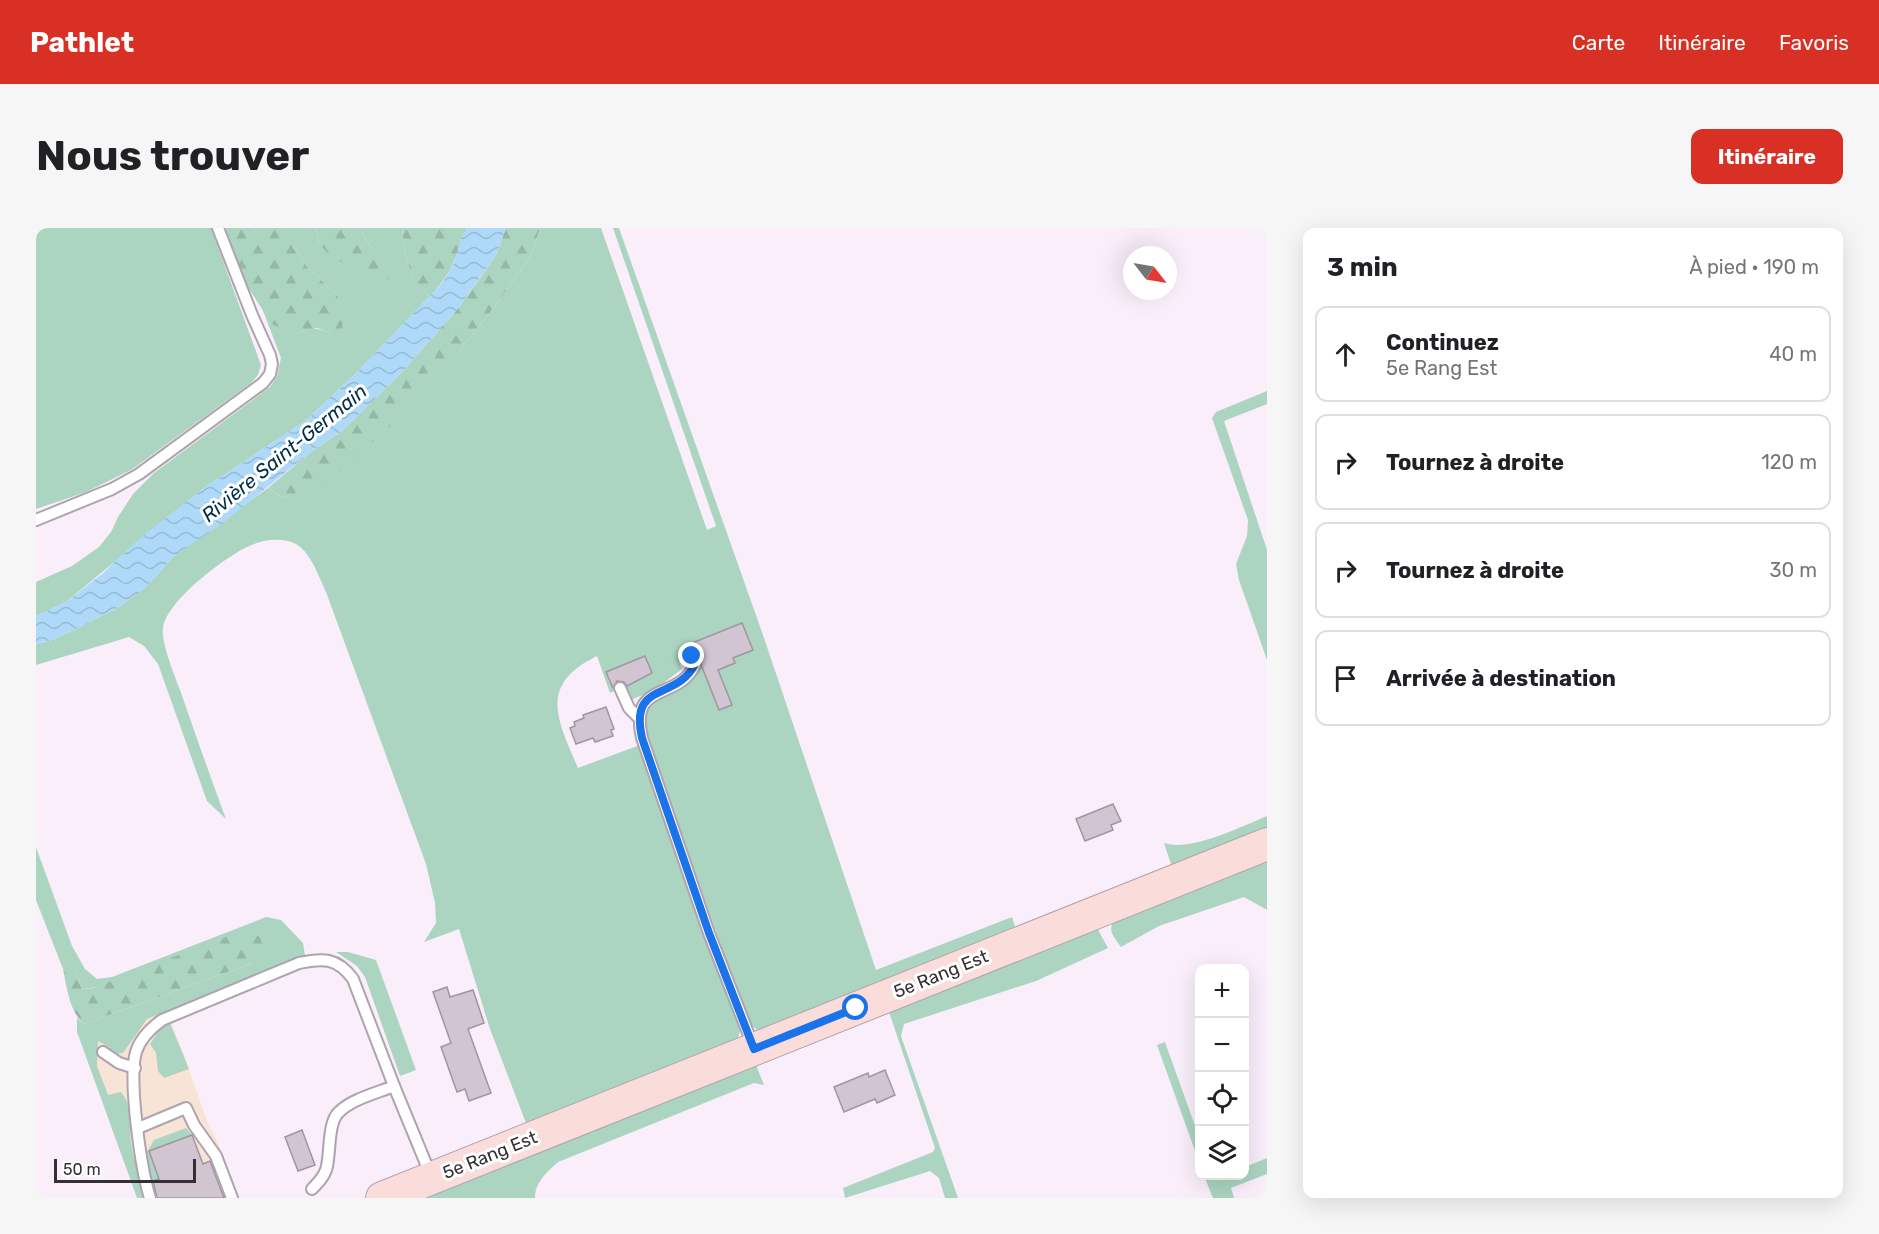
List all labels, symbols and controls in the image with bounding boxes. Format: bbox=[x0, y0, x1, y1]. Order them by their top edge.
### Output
text: Pathlet bbox=[30, 26, 134, 59]
text: Carte bbox=[1572, 30, 1625, 55]
text: Itinéraire bbox=[1658, 30, 1746, 55]
text: Favoris bbox=[1779, 30, 1849, 55]
button: Itinéraire bbox=[1691, 129, 1843, 184]
text: Nous trouver bbox=[36, 131, 309, 181]
north arrow bbox=[1123, 246, 1177, 300]
text: 3 min bbox=[1327, 252, 1398, 283]
text: À pied · 190 m bbox=[1689, 255, 1819, 279]
text: Continuez bbox=[1386, 329, 1499, 356]
icon: ahead bbox=[1329, 338, 1362, 371]
text: 40 m bbox=[1769, 342, 1817, 366]
text: 5e Rang Est bbox=[1386, 356, 1497, 380]
water label: Rivière Saint-Germain bbox=[196, 379, 372, 527]
icon: right bbox=[1329, 446, 1362, 479]
text: Tournez à droite bbox=[1386, 449, 1564, 476]
text: 120 m bbox=[1761, 450, 1817, 474]
icon: right bbox=[1329, 554, 1362, 587]
text: Tournez à droite bbox=[1386, 557, 1564, 584]
text: 30 m bbox=[1770, 558, 1817, 582]
route end bbox=[678, 642, 704, 668]
icon: arrive bbox=[1329, 662, 1362, 695]
text: Arrivée à destination bbox=[1386, 665, 1616, 692]
street label: 5e Rang Est bbox=[890, 945, 992, 1003]
map controls bbox=[1195, 964, 1249, 1180]
button: + bbox=[1195, 964, 1249, 1018]
route start bbox=[842, 994, 868, 1020]
button: − bbox=[1195, 1018, 1249, 1072]
button: locate bbox=[1195, 1072, 1249, 1126]
street label: 5e Rang Est bbox=[439, 1126, 541, 1184]
button: layers bbox=[1195, 1126, 1249, 1180]
scale bar bbox=[54, 1156, 196, 1184]
text: 50 m bbox=[63, 1160, 101, 1179]

